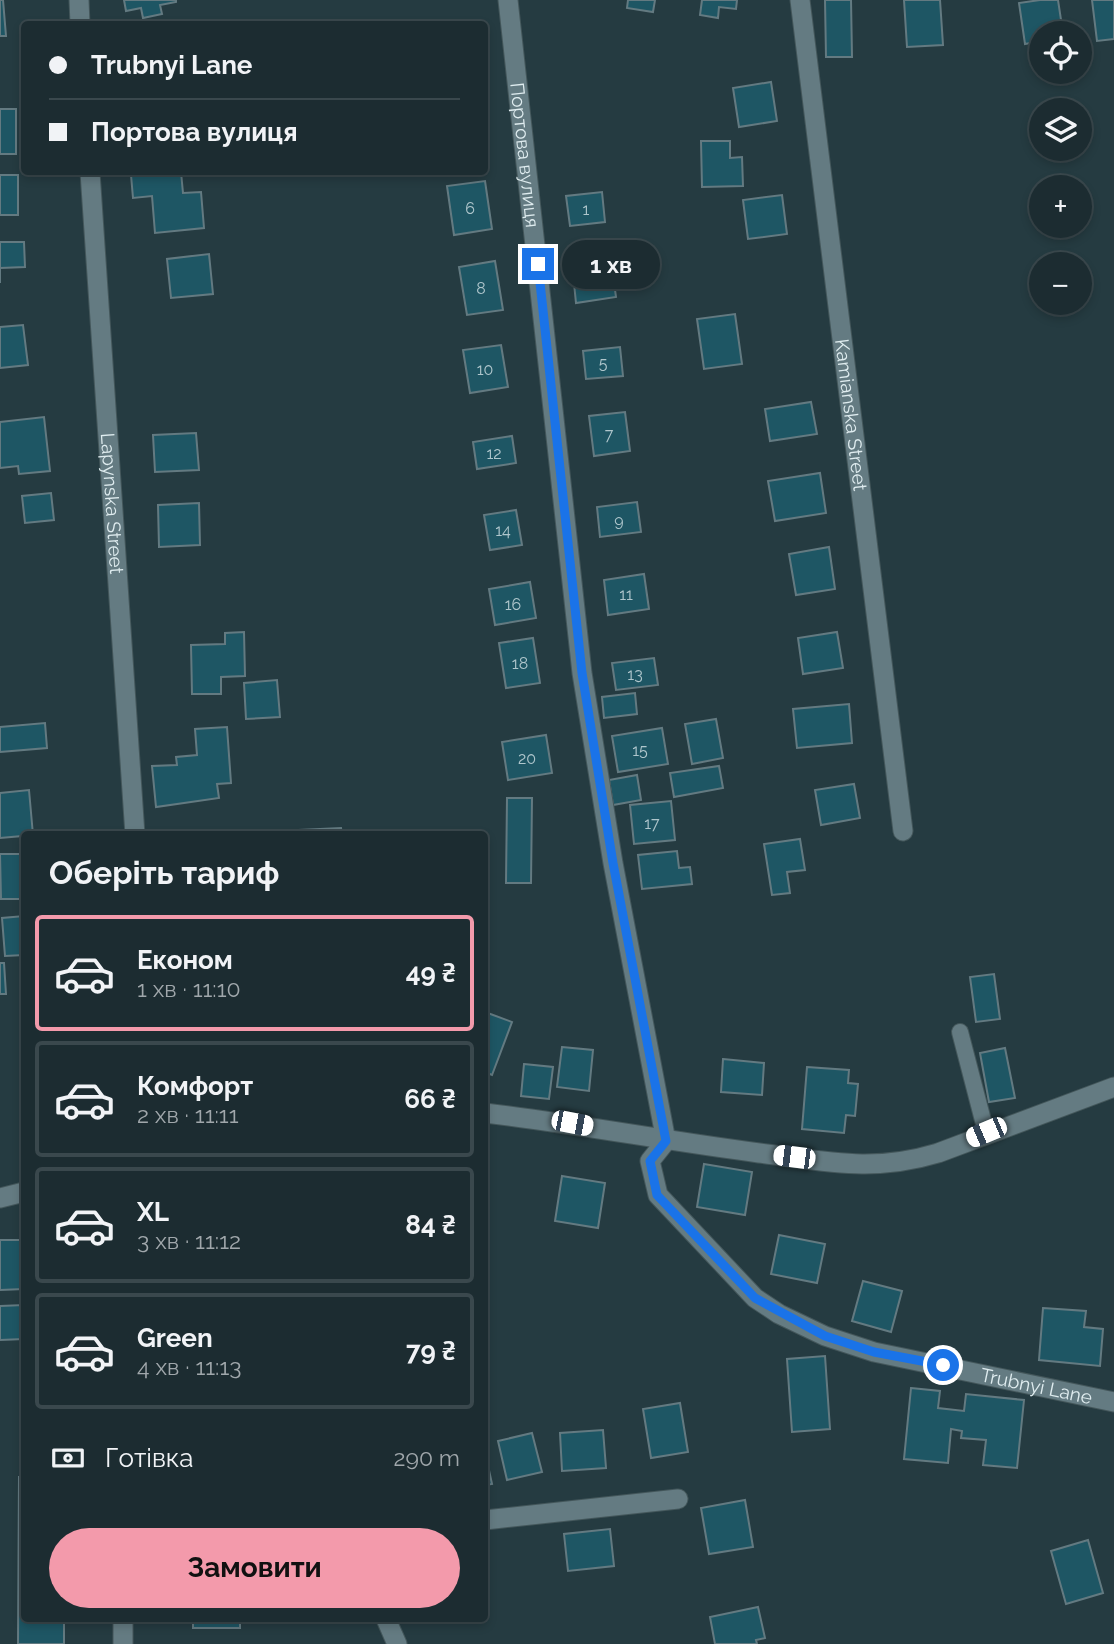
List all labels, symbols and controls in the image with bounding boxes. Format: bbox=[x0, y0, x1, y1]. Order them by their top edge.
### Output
map controls bbox=[1029, 21, 1092, 315]
button: locate bbox=[1029, 21, 1092, 84]
text: Trubnyi Lane bbox=[91, 50, 252, 80]
street label: Портова вулиця bbox=[506, 81, 544, 229]
button: layers bbox=[1029, 98, 1092, 161]
text: Портова вулиця bbox=[91, 117, 298, 147]
button: + bbox=[1029, 175, 1092, 238]
house number: 6 bbox=[465, 199, 475, 218]
house number: 1 bbox=[583, 200, 590, 219]
callout: 1 хв bbox=[562, 240, 660, 288]
route end bbox=[522, 248, 554, 280]
text: 1 хв bbox=[590, 251, 632, 278]
button: − bbox=[1029, 252, 1092, 315]
house number: 8 bbox=[476, 279, 486, 298]
street label: Kamianska Street bbox=[831, 338, 872, 493]
house number: 5 bbox=[599, 354, 608, 373]
house number: 10 bbox=[477, 360, 493, 379]
house number: 7 bbox=[605, 425, 614, 444]
street label: Lapynska Street bbox=[97, 432, 128, 575]
house number: 12 bbox=[486, 444, 502, 463]
house number: 9 bbox=[614, 511, 624, 530]
house number: 14 bbox=[495, 521, 511, 540]
house number: 11 bbox=[619, 585, 633, 604]
house number: 16 bbox=[505, 595, 521, 614]
house number: 18 bbox=[512, 654, 528, 673]
house number: 13 bbox=[627, 665, 643, 684]
house number: 15 bbox=[632, 741, 648, 760]
house number: 20 bbox=[518, 749, 536, 768]
house number: 17 bbox=[644, 814, 660, 833]
text: Оберіть тариф bbox=[49, 854, 279, 891]
icon: car bbox=[53, 942, 116, 1005]
text: Економ bbox=[137, 945, 233, 975]
text: 49 ₴ bbox=[406, 958, 456, 988]
text: 1 хв · 11:10 bbox=[137, 975, 241, 1002]
icon: car bbox=[53, 1068, 116, 1131]
text: Комфорт bbox=[137, 1071, 253, 1101]
text: 66 ₴ bbox=[404, 1084, 456, 1114]
text: 2 хв · 11:11 bbox=[137, 1101, 239, 1128]
car bbox=[550, 1109, 595, 1137]
car bbox=[963, 1114, 1010, 1150]
car bbox=[772, 1144, 817, 1170]
icon: car bbox=[53, 1194, 116, 1257]
text: XL bbox=[137, 1197, 169, 1227]
text: 84 ₴ bbox=[405, 1210, 456, 1240]
text: 3 хв · 11:12 bbox=[137, 1227, 241, 1254]
icon: car bbox=[53, 1320, 116, 1383]
text: Green bbox=[137, 1323, 213, 1353]
text: 79 ₴ bbox=[406, 1336, 456, 1366]
route start bbox=[927, 1349, 959, 1381]
text: 4 хв · 11:13 bbox=[137, 1353, 242, 1380]
street label: Trubnyi Lane bbox=[979, 1364, 1094, 1408]
icon: cash bbox=[49, 1439, 87, 1477]
text: Готівка bbox=[105, 1443, 194, 1473]
text: 290 m bbox=[393, 1444, 460, 1471]
button: Замовити bbox=[49, 1528, 460, 1608]

